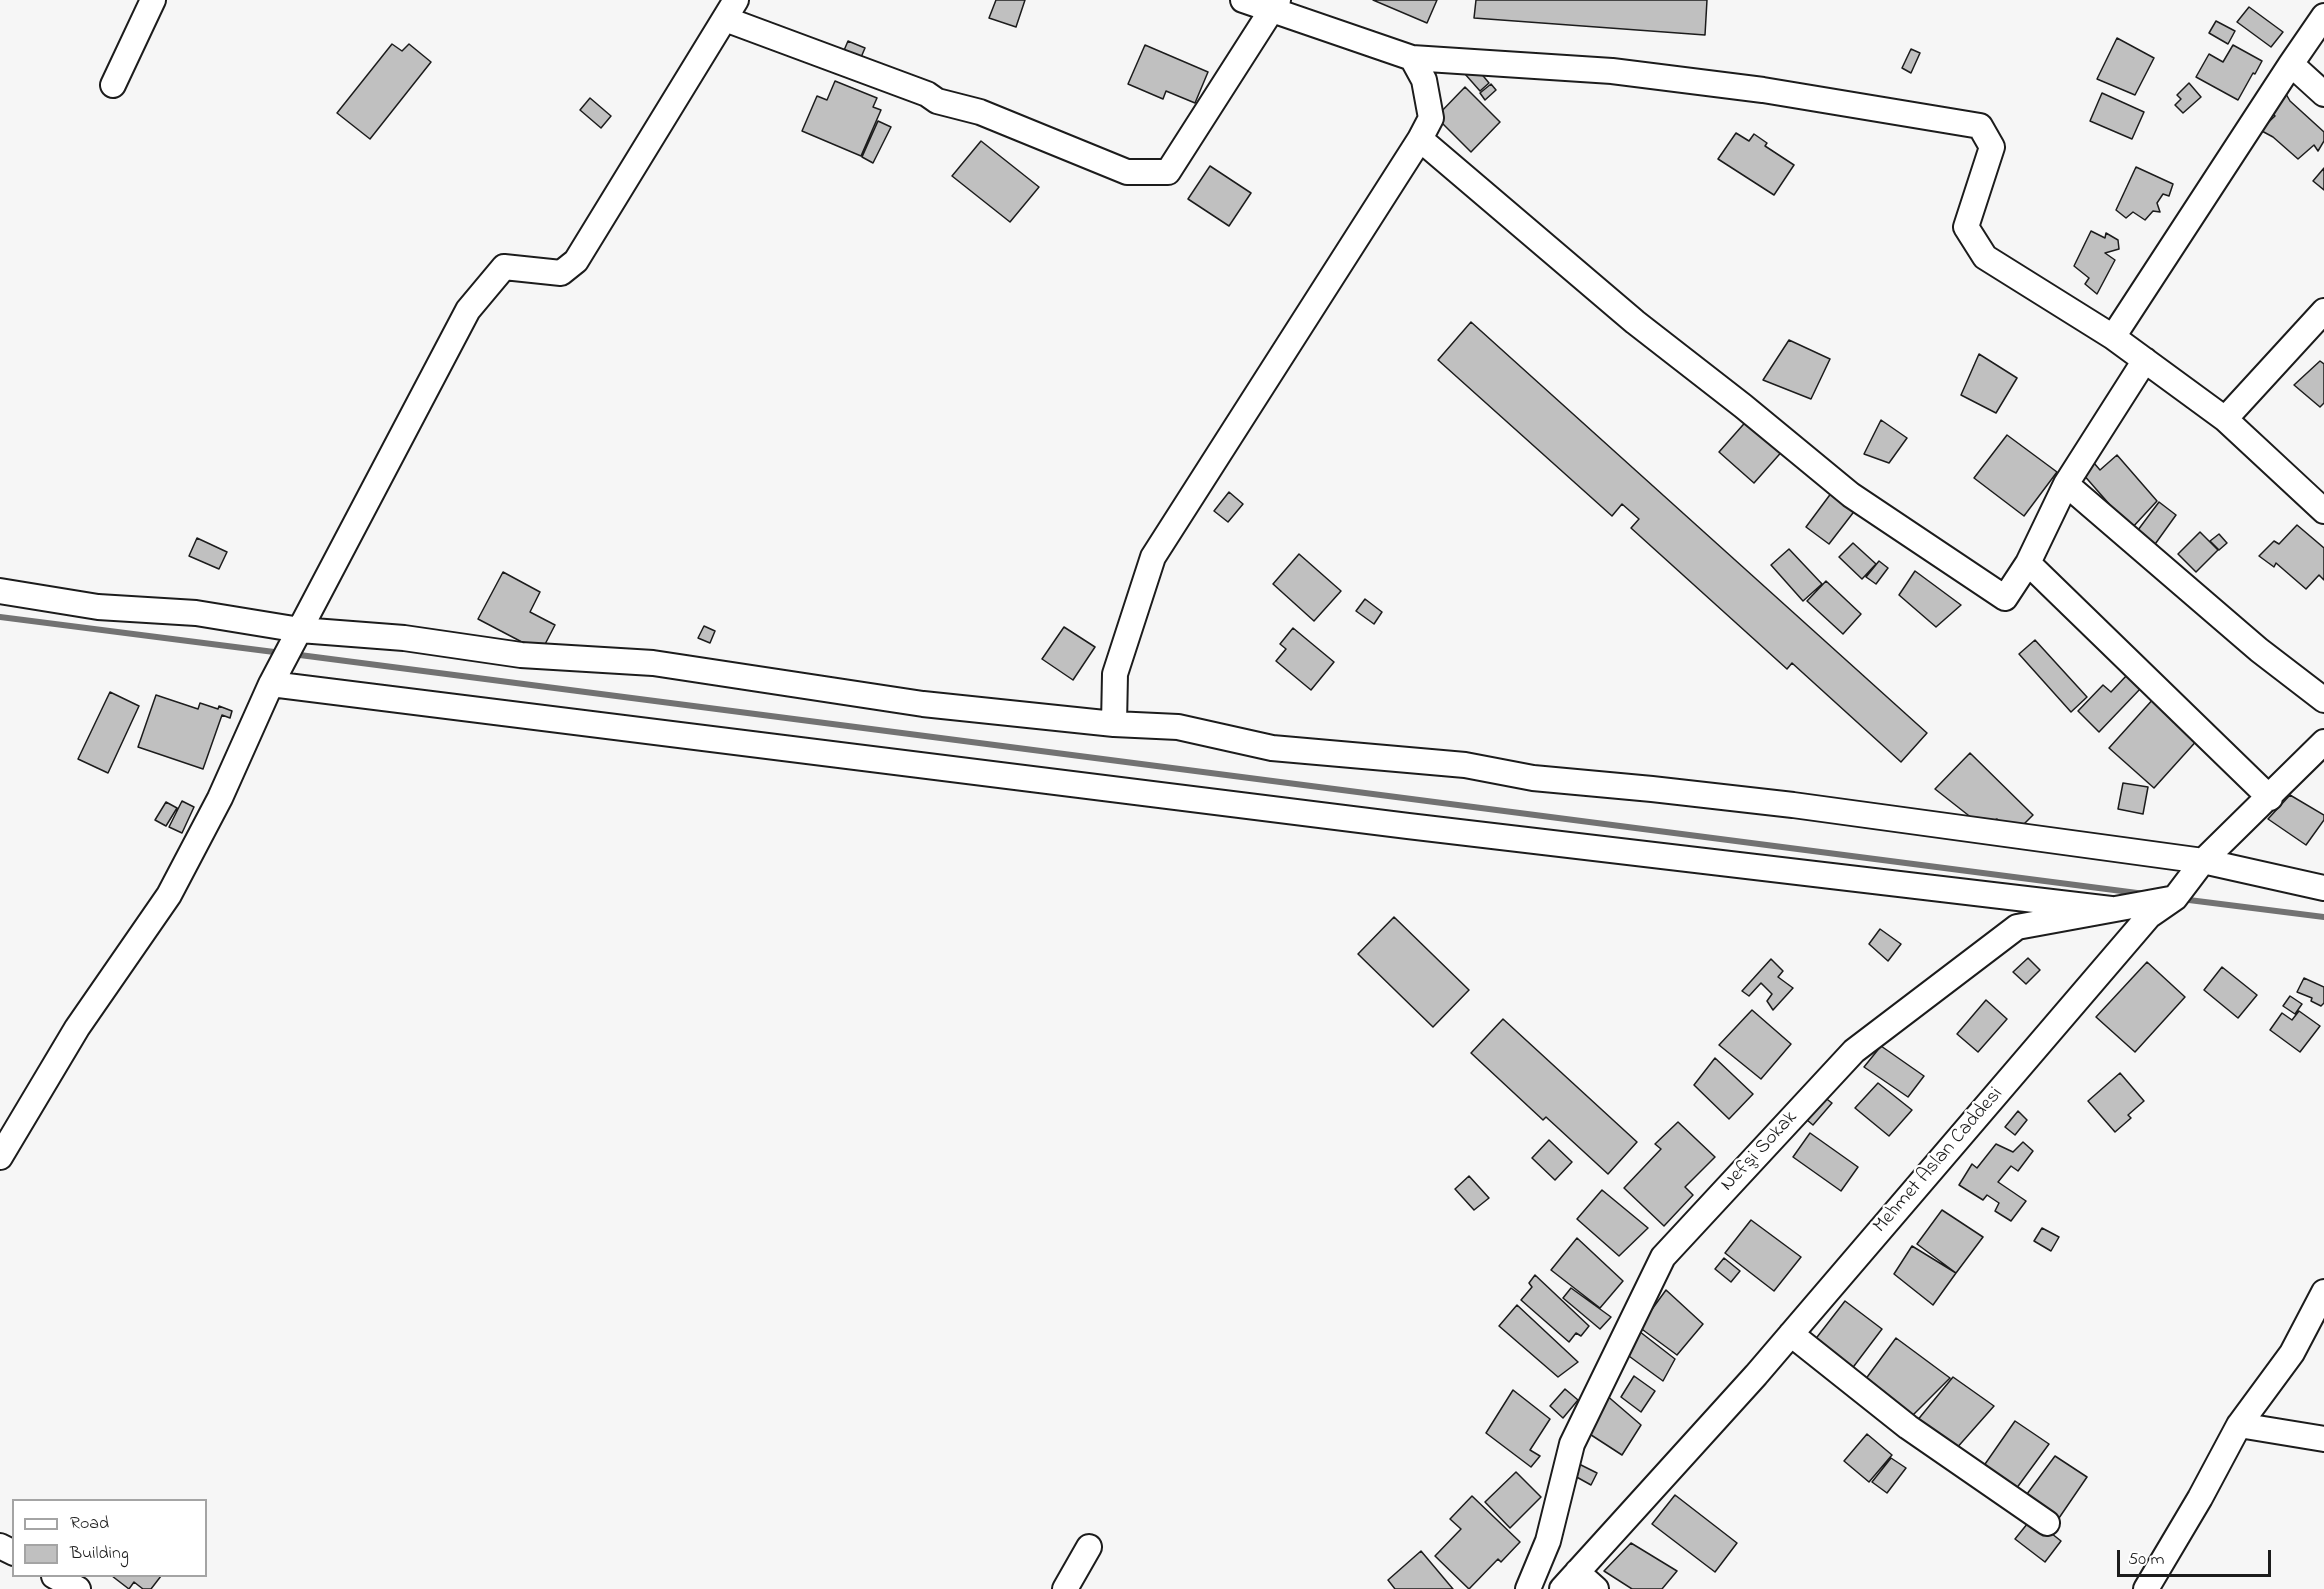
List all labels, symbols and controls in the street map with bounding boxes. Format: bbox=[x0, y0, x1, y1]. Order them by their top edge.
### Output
street label: Mehmet Aslan Caddesi bbox=[1869, 1083, 2009, 1239]
street label: Nefşi Sokak bbox=[1717, 1107, 1803, 1197]
legend bbox=[12, 1499, 207, 1577]
text: Road bbox=[70, 1511, 109, 1537]
scale bar bbox=[2120, 1538, 2274, 1576]
text: Building bbox=[70, 1541, 129, 1567]
text: 50 m bbox=[2128, 1547, 2165, 1573]

